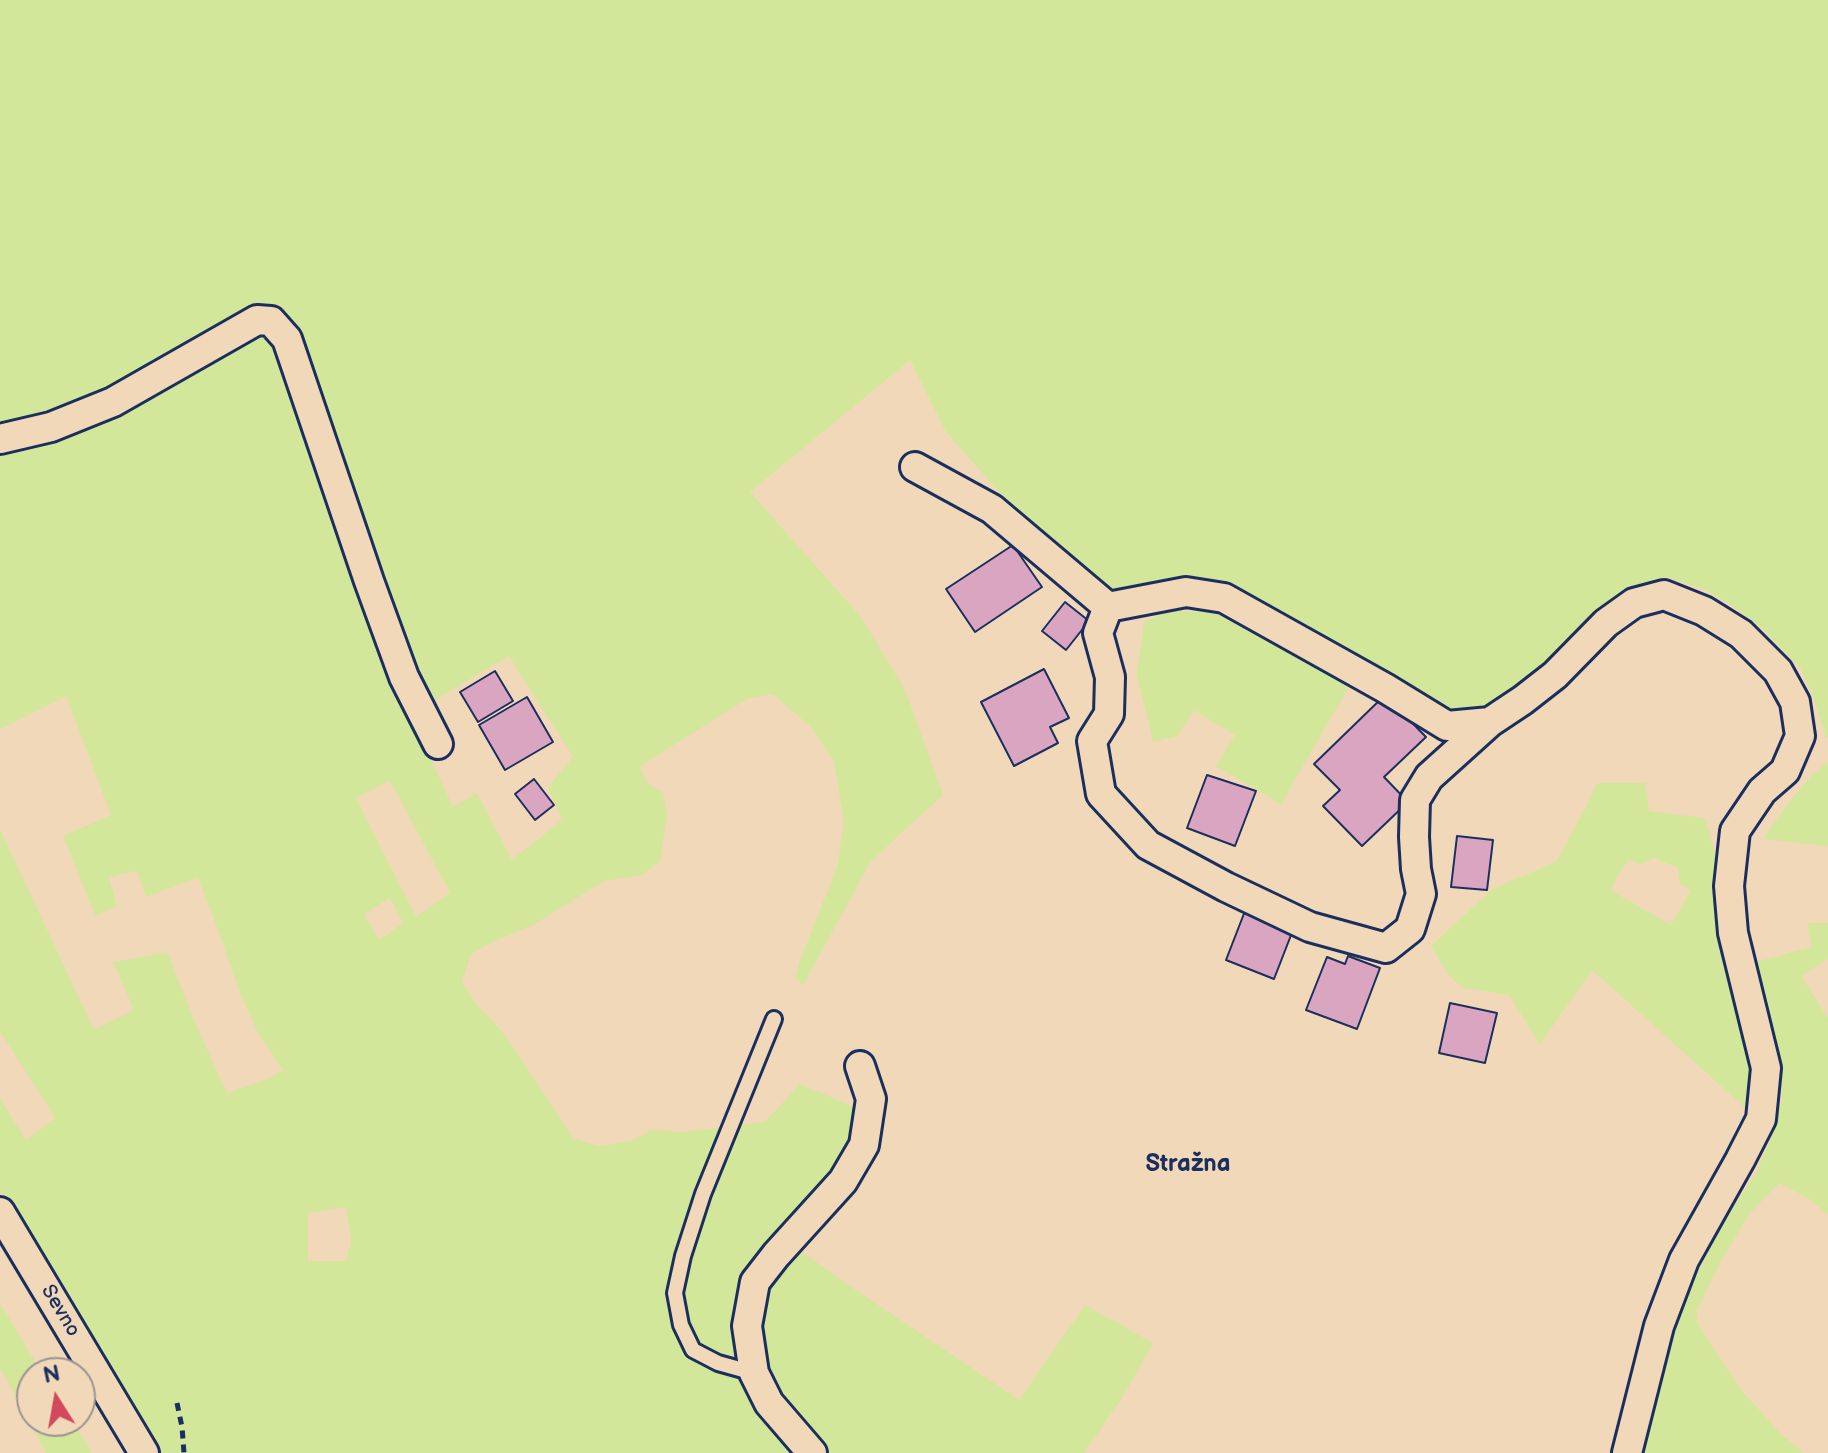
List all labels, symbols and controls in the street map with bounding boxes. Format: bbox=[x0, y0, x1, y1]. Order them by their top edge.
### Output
district label: Stražna bbox=[1146, 1151, 1230, 1179]
street label: Sevno bbox=[35, 1281, 85, 1341]
north arrow bbox=[16, 1357, 96, 1437]
text: N bbox=[41, 1360, 62, 1390]

